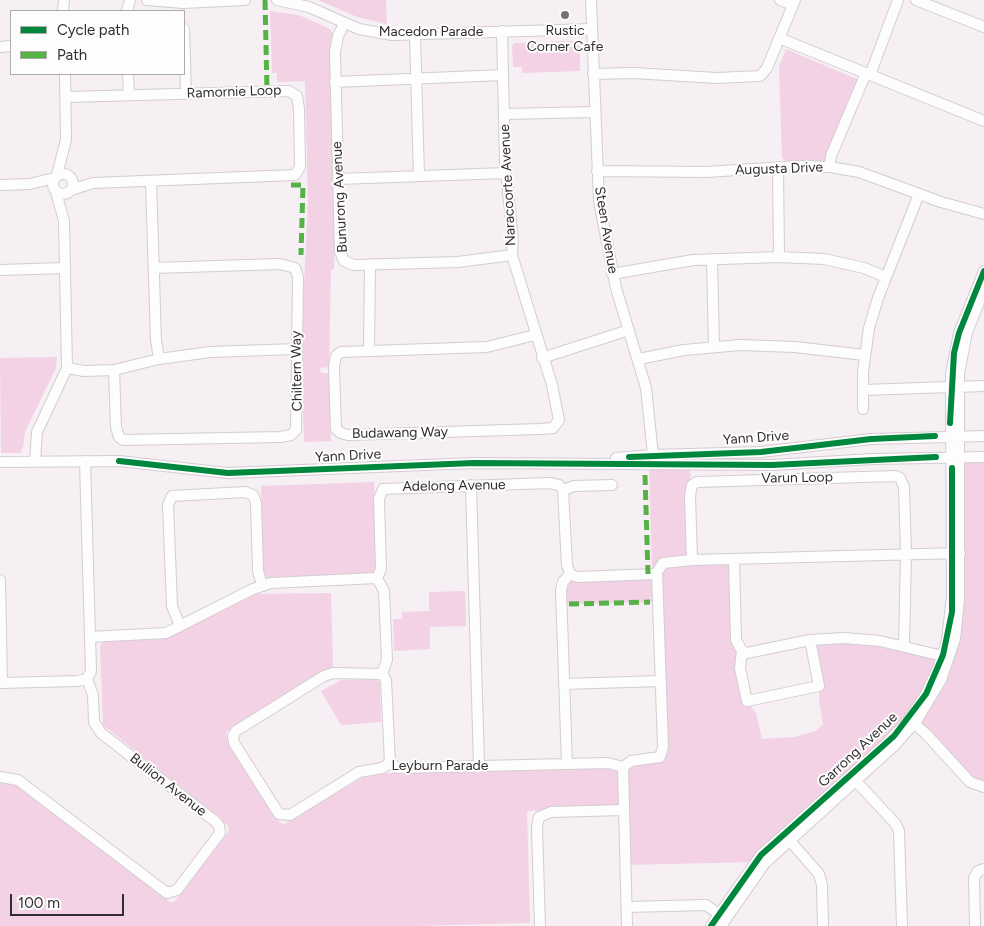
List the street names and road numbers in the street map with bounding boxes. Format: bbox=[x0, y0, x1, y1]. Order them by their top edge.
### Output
street label: Macedon Parade bbox=[379, 24, 483, 40]
street label: Ramornie Loop bbox=[186, 82, 282, 102]
street label: Naracoorte Avenue bbox=[496, 124, 520, 246]
street label: Bunurong Avenue bbox=[329, 141, 351, 253]
street label: Augusta Drive bbox=[735, 159, 823, 179]
street label: Steen Avenue bbox=[591, 185, 621, 275]
street label: Chiltern Way bbox=[288, 331, 306, 411]
street label: Budawang Way bbox=[352, 424, 448, 442]
street label: Yann Drive bbox=[722, 427, 790, 449]
street label: Yann Drive bbox=[315, 446, 381, 466]
street label: Varun Loop bbox=[761, 469, 833, 487]
street label: Adelong Avenue bbox=[402, 477, 506, 495]
street label: Garrong Avenue bbox=[815, 709, 901, 791]
street label: Bullion Avenue bbox=[126, 750, 210, 820]
street label: Leyburn Parade bbox=[392, 758, 488, 774]

